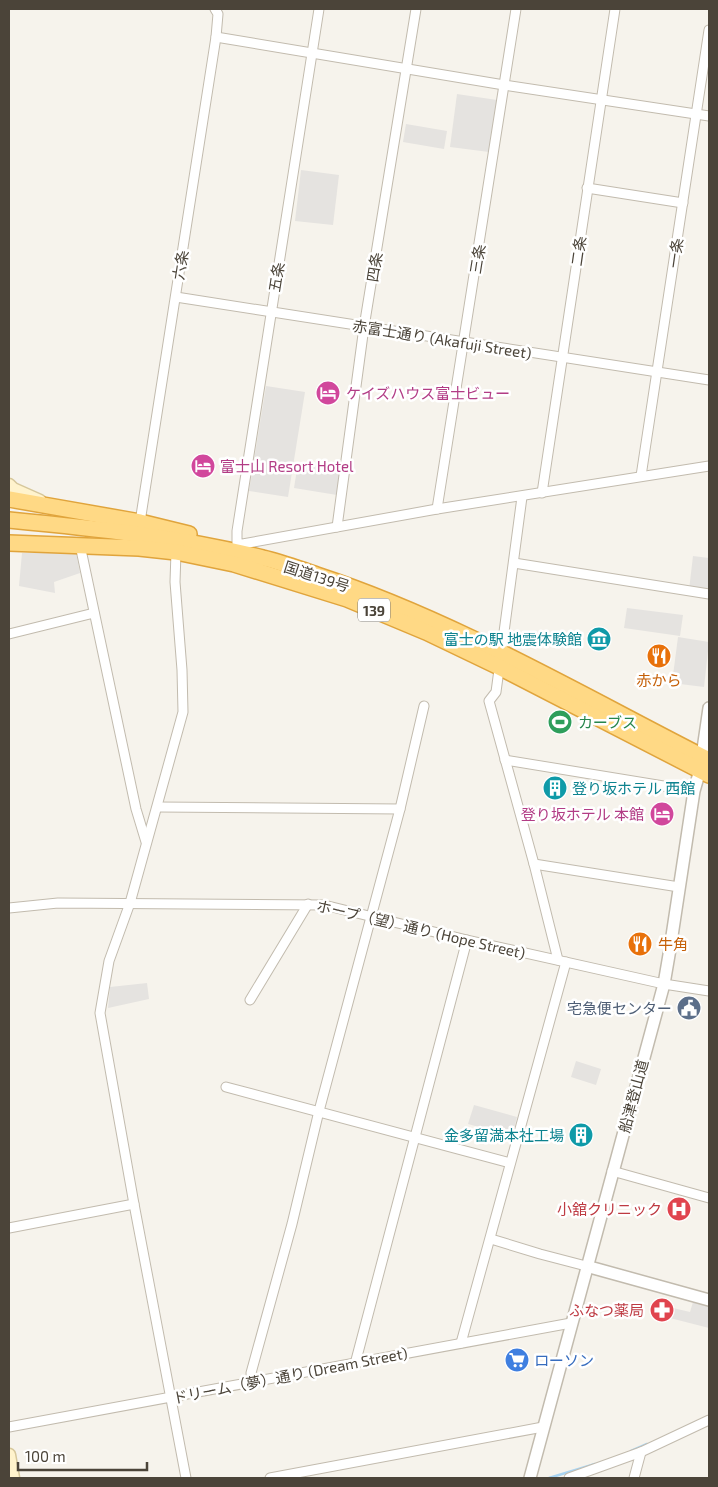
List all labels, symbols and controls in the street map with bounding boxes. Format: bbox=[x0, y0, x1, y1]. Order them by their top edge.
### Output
street label: 二条 bbox=[567, 235, 589, 267]
street label: 一条 bbox=[664, 237, 686, 269]
street label: 三条 bbox=[466, 243, 488, 275]
street label: 六条 bbox=[169, 249, 191, 281]
street label: 四条 bbox=[363, 251, 385, 283]
street label: 五条 bbox=[265, 261, 287, 293]
street label: 赤富士通り (Akafuji Street) bbox=[351, 316, 533, 363]
hotel icon: ケイズハウス富士ビュー bbox=[315, 380, 341, 406]
place label: ケイズハウス富士ビュー bbox=[346, 384, 510, 402]
hotel icon: 富士山 Resort Hotel bbox=[190, 453, 216, 479]
place label: 富士山 Resort Hotel bbox=[220, 457, 354, 475]
street label: 国道139号 bbox=[282, 557, 352, 595]
road number: 139 bbox=[358, 598, 390, 622]
museum icon: 富士の駅 地震体験館 bbox=[586, 626, 612, 652]
place label: 富士の駅 地震体験館 bbox=[444, 630, 582, 648]
restaurant icon: 赤から bbox=[646, 643, 672, 669]
place label: 赤から bbox=[636, 671, 682, 689]
sports icon: カーブス bbox=[547, 709, 573, 735]
place label: カーブス bbox=[578, 713, 637, 731]
building icon: 登り坂ホテル 西館 bbox=[542, 775, 568, 801]
place label: 登り坂ホテル 西館 bbox=[572, 779, 695, 797]
hotel icon: 登り坂ホテル 本館 bbox=[649, 801, 675, 827]
place label: 登り坂ホテル 本館 bbox=[521, 805, 644, 823]
street label: ホープ（望）通り (Hope Street) bbox=[315, 896, 527, 962]
restaurant icon: 牛角 bbox=[627, 931, 653, 957]
place label: 牛角 bbox=[658, 935, 688, 953]
public building icon: 宅急便センター bbox=[676, 995, 702, 1021]
place label: 宅急便センター bbox=[567, 999, 672, 1017]
street label: 船津登山道 bbox=[615, 1057, 651, 1135]
building icon: 金多留満本社工場 bbox=[568, 1122, 594, 1148]
place label: 金多留満本社工場 bbox=[444, 1126, 564, 1144]
hospital icon: 小舘クリニック bbox=[666, 1196, 692, 1222]
place label: 小舘クリニック bbox=[557, 1200, 662, 1218]
pharmacy icon: ふなつ薬局 bbox=[649, 1297, 675, 1323]
place label: ふなつ薬局 bbox=[569, 1301, 644, 1319]
street label: ドリーム（夢）通り (Dream Street) bbox=[171, 1343, 409, 1407]
supermarket icon: ローソン bbox=[504, 1347, 530, 1373]
place label: ローソン bbox=[534, 1351, 594, 1369]
scale bar bbox=[18, 1440, 146, 1472]
text: 100 m bbox=[25, 1447, 66, 1465]

